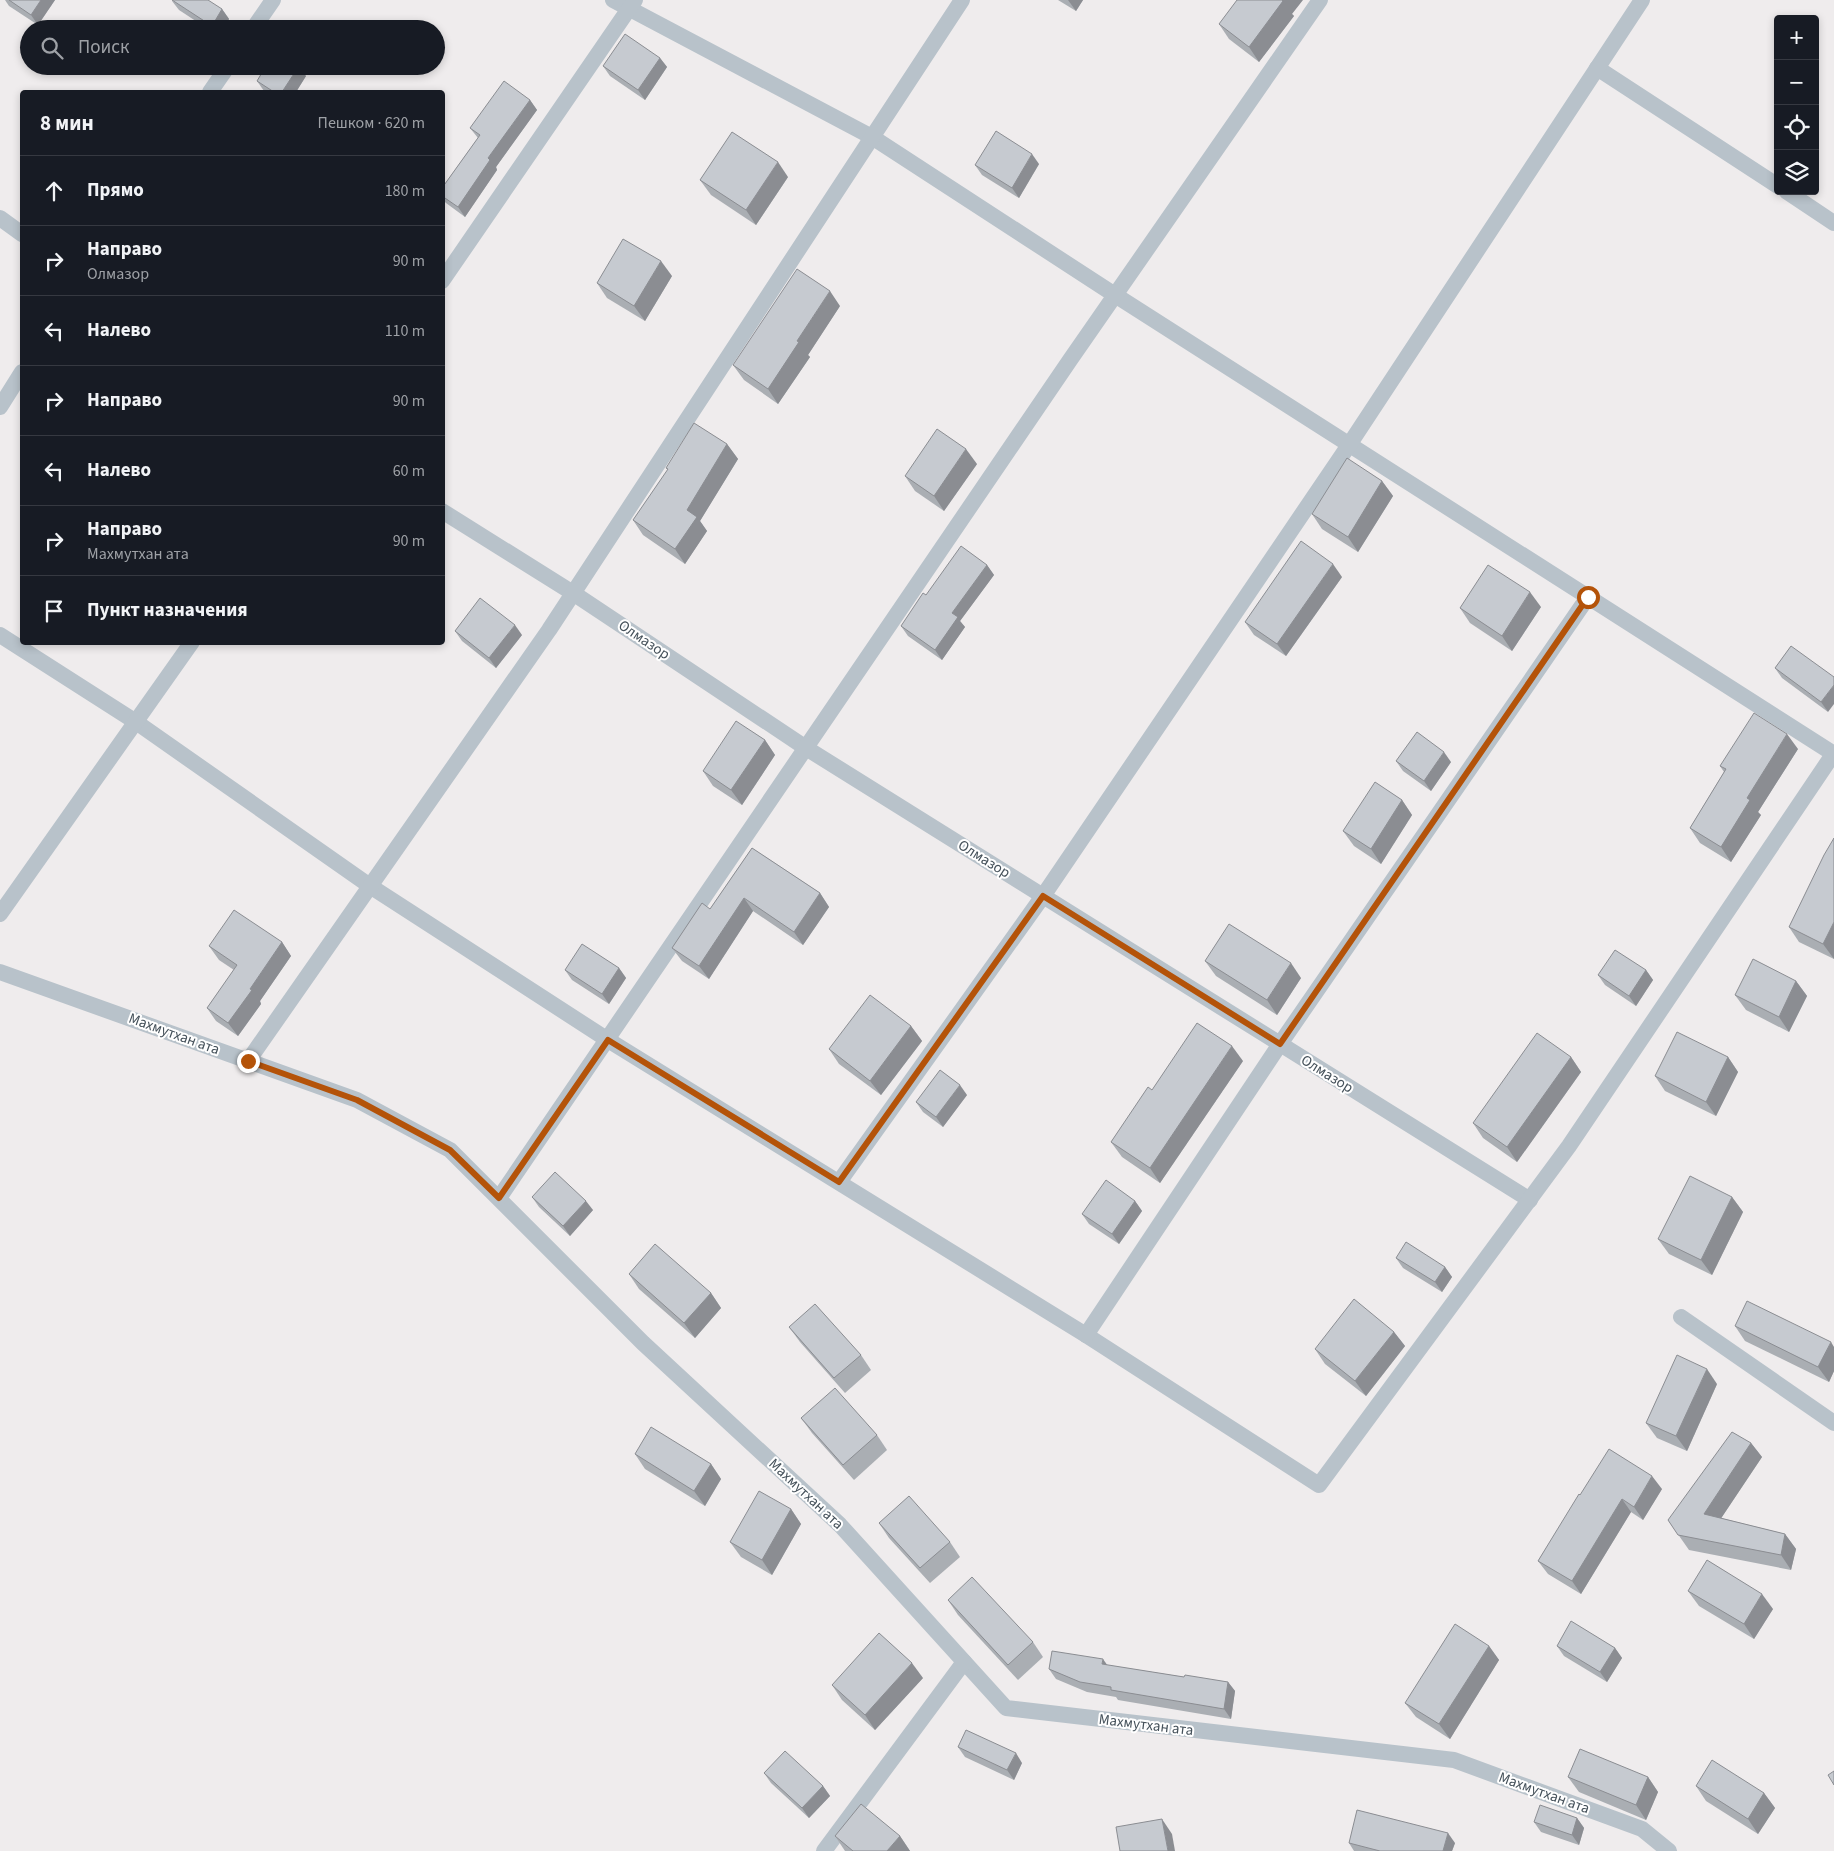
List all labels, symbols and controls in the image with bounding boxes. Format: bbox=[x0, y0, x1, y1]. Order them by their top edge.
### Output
map controls bbox=[1774, 15, 1819, 195]
button: + bbox=[1774, 15, 1819, 60]
search box bbox=[20, 20, 445, 75]
icon: search bbox=[38, 34, 66, 62]
text: Поиск bbox=[78, 34, 129, 61]
button: − bbox=[1774, 60, 1819, 105]
button: locate bbox=[1774, 105, 1819, 150]
text: 8 мин bbox=[40, 108, 94, 138]
text: Пешком · 620 m bbox=[318, 112, 425, 134]
button: layers bbox=[1774, 150, 1819, 195]
icon: ahead bbox=[40, 177, 68, 205]
text: Прямо bbox=[87, 177, 144, 204]
text: 180 m bbox=[385, 180, 425, 202]
text: Направо bbox=[87, 236, 162, 263]
icon: right bbox=[40, 247, 68, 275]
text: 90 m bbox=[393, 250, 425, 272]
text: Олмазор bbox=[87, 263, 149, 285]
icon: left bbox=[40, 317, 68, 345]
text: Налево bbox=[87, 317, 151, 344]
text: 110 m bbox=[385, 320, 425, 342]
icon: right bbox=[40, 387, 68, 415]
text: Направо bbox=[87, 387, 162, 414]
text: 90 m bbox=[393, 390, 425, 412]
icon: left bbox=[40, 457, 68, 485]
text: Налево bbox=[87, 457, 151, 484]
text: 60 m bbox=[393, 460, 425, 482]
text: Направо bbox=[87, 516, 162, 543]
icon: right bbox=[40, 527, 68, 555]
text: 90 m bbox=[393, 530, 425, 552]
text: Махмутхан ата bbox=[87, 543, 189, 565]
route start bbox=[1577, 586, 1600, 609]
icon: arrive bbox=[40, 597, 68, 625]
text: Пункт назначения bbox=[87, 597, 248, 624]
street label: Олмазор bbox=[614, 615, 674, 665]
street label: Олмазор bbox=[954, 835, 1014, 883]
street label: Махмутхан ата bbox=[126, 1008, 222, 1060]
route end bbox=[237, 1050, 260, 1073]
street label: Олмазор bbox=[1297, 1050, 1357, 1098]
street label: Махмутхан ата bbox=[764, 1454, 848, 1534]
street label: Махмутхан ата bbox=[1097, 1709, 1195, 1741]
street label: Махмутхан ата bbox=[1496, 1767, 1592, 1819]

